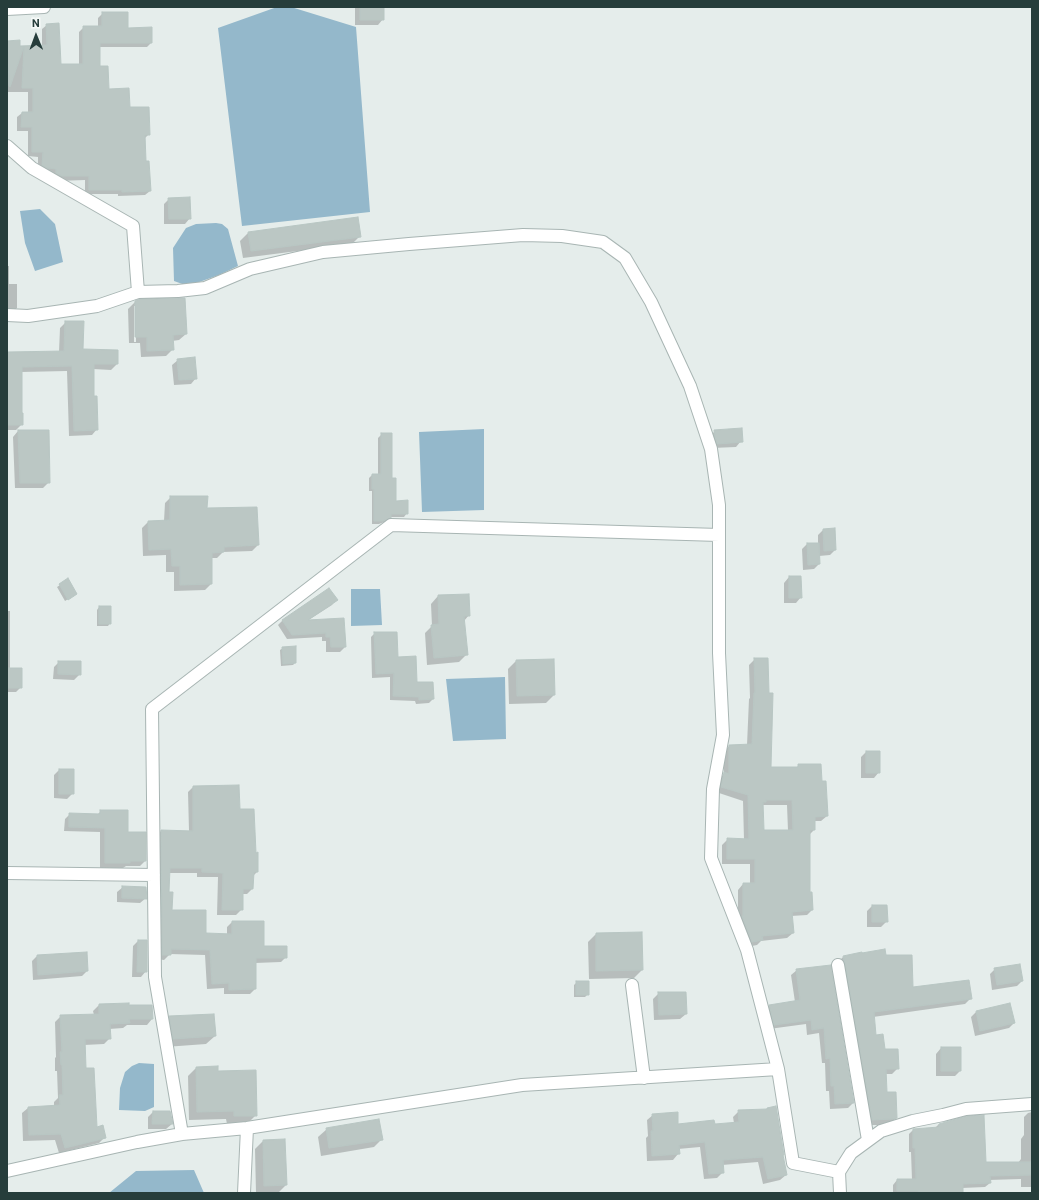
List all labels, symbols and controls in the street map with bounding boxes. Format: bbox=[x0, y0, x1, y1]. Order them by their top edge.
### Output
north arrow bbox=[16, 16, 56, 56]
text: N bbox=[32, 17, 40, 30]

